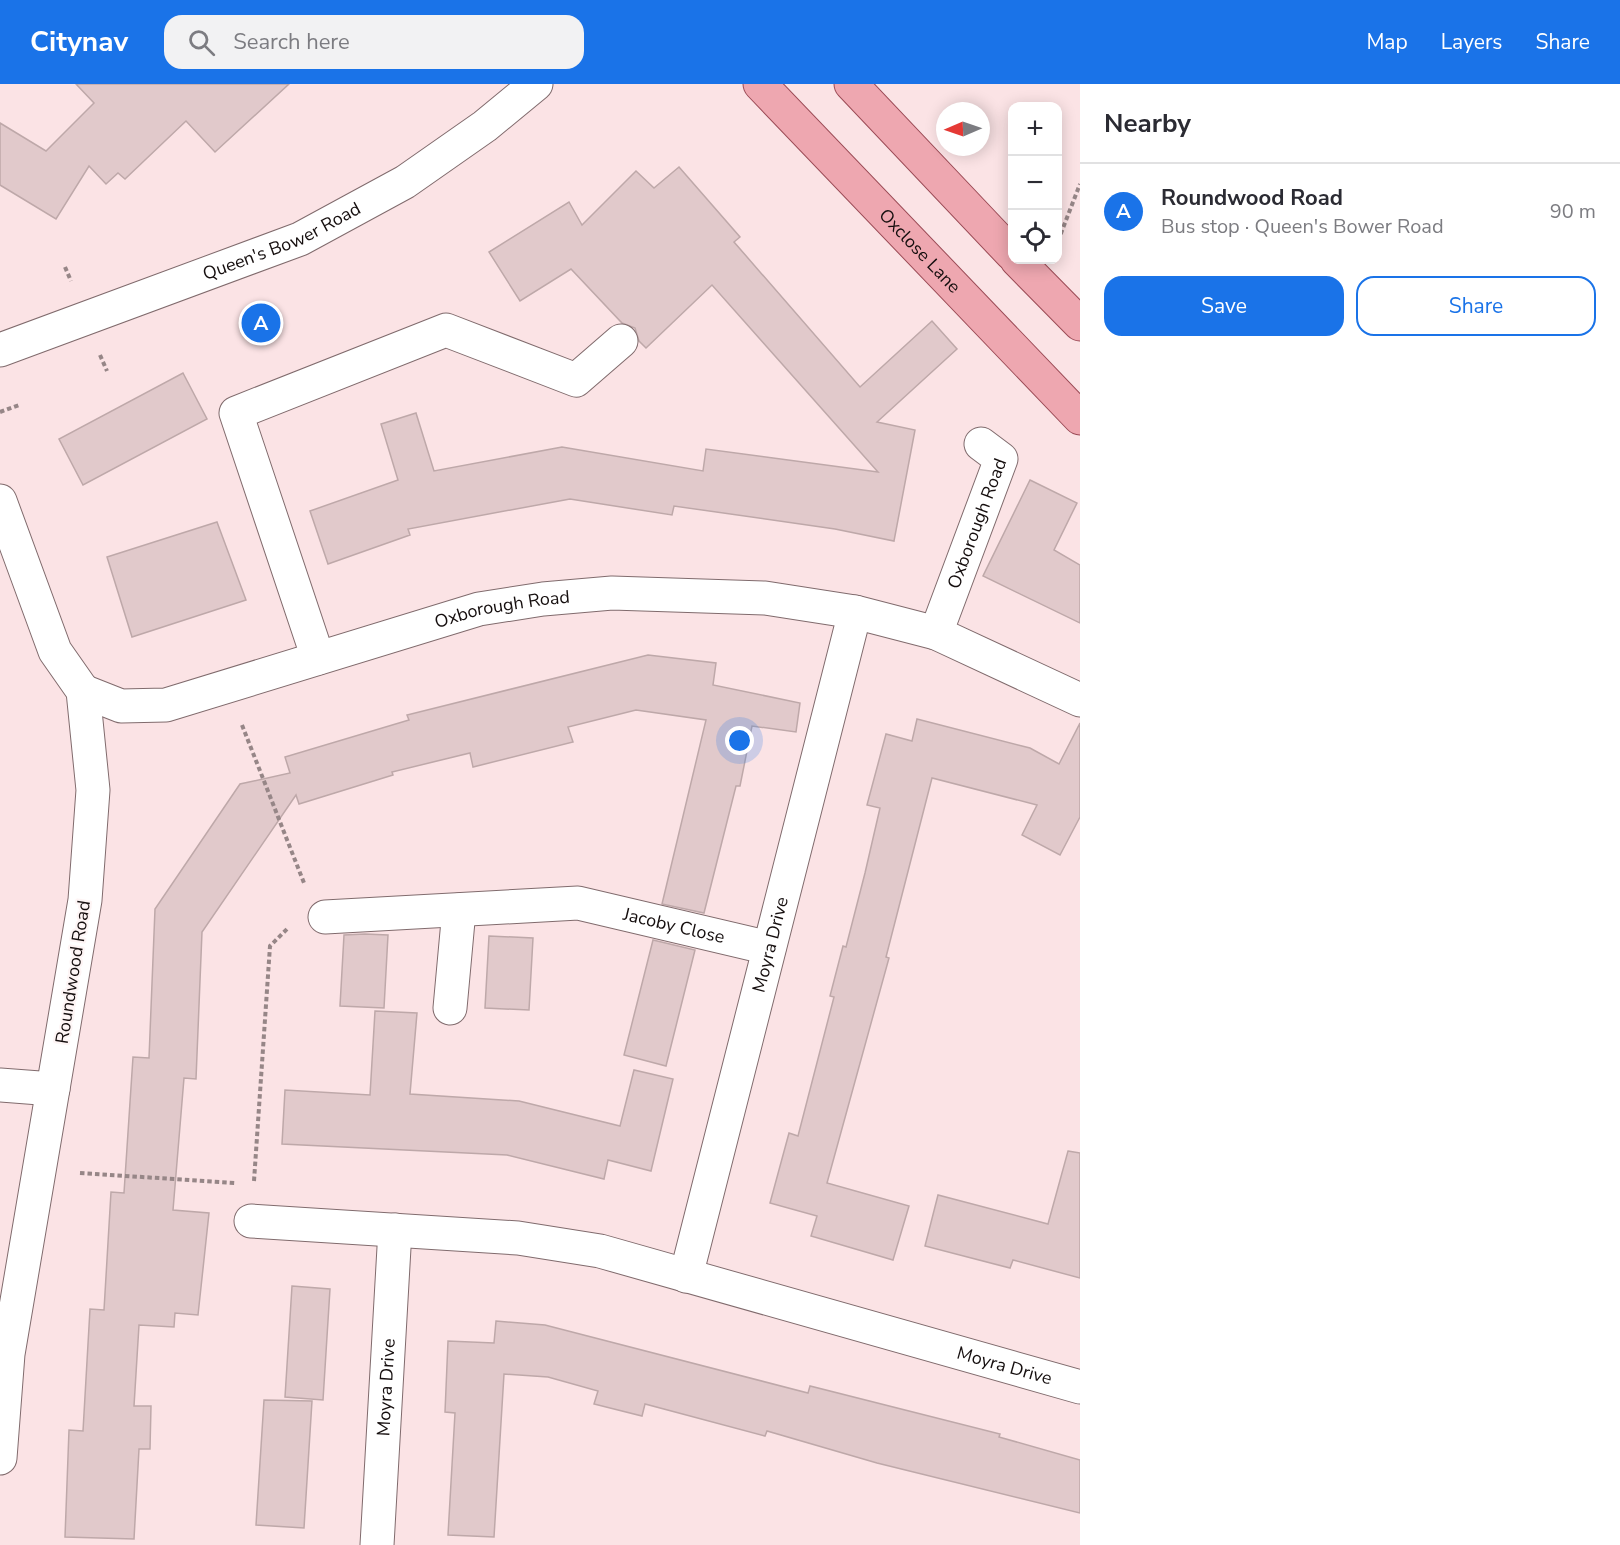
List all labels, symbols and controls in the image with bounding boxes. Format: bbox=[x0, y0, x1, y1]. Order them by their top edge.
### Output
search box bbox=[164, 15, 584, 69]
text: Citynav bbox=[30, 23, 128, 61]
icon: search bbox=[185, 26, 218, 59]
text: Search here bbox=[233, 27, 350, 57]
text: Map bbox=[1366, 28, 1408, 56]
text: Layers bbox=[1441, 28, 1502, 56]
text: Share bbox=[1535, 28, 1590, 56]
north arrow bbox=[936, 102, 990, 156]
map controls bbox=[1008, 102, 1062, 264]
button: + bbox=[1008, 102, 1062, 156]
text: Nearby bbox=[1104, 106, 1191, 141]
button: − bbox=[1008, 156, 1062, 210]
text: Roundwood Road bbox=[1161, 183, 1343, 213]
street label: Queen's Bower Road bbox=[199, 196, 365, 286]
text: A bbox=[1116, 198, 1131, 225]
text: 90 m bbox=[1550, 198, 1596, 225]
street label: Oxclose Lane bbox=[874, 203, 966, 298]
button: locate bbox=[1008, 210, 1062, 264]
text: Bus stop · Queen's Bower Road bbox=[1161, 213, 1444, 240]
button: Save bbox=[1104, 276, 1344, 336]
button: Share bbox=[1356, 276, 1596, 336]
pin: A bbox=[242, 300, 280, 346]
street label: Oxborough Road bbox=[942, 455, 1012, 592]
street label: Oxborough Road bbox=[431, 585, 571, 634]
your location bbox=[725, 726, 754, 755]
street label: Moyra Drive bbox=[747, 894, 794, 995]
street label: Roundwood Road bbox=[50, 899, 96, 1045]
street label: Jacoby Close bbox=[620, 902, 727, 949]
street label: Moyra Drive bbox=[371, 1338, 401, 1437]
street label: Moyra Drive bbox=[954, 1341, 1055, 1390]

